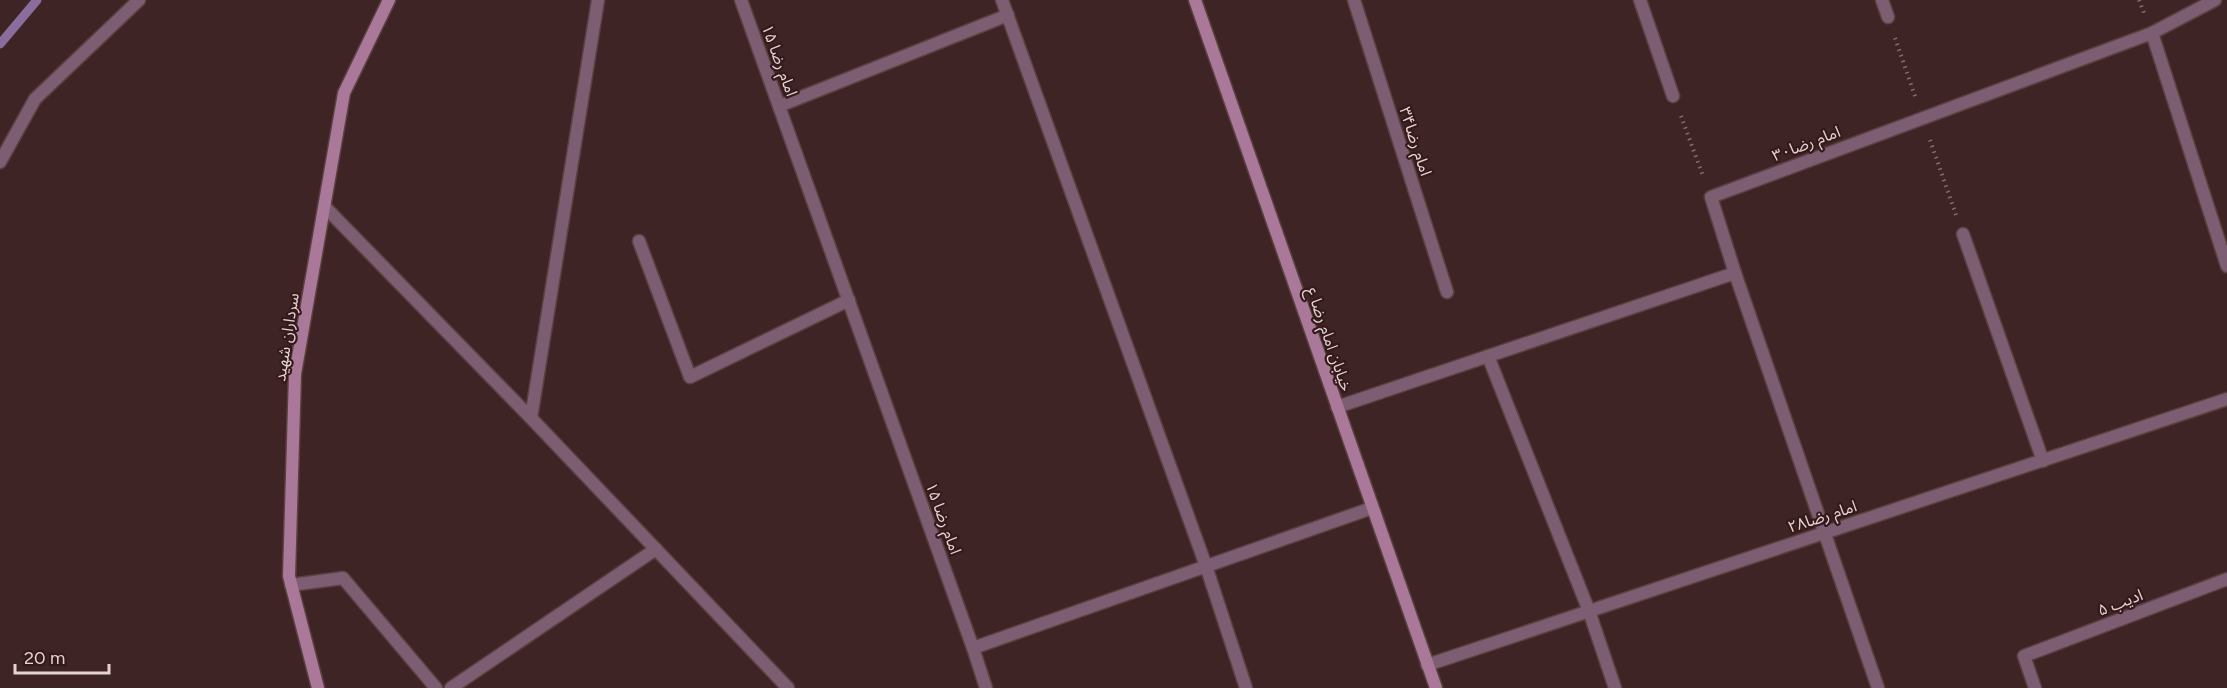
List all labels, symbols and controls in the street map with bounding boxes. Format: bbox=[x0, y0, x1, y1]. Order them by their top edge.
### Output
street label: ۱۵ امام رضا bbox=[755, 22, 801, 100]
street label: امام رضا۳۴ bbox=[1393, 104, 1436, 179]
street label: امام رضا۳۰ bbox=[1769, 122, 1844, 168]
street label: خیابان امام رضا ع bbox=[1300, 285, 1356, 395]
street label: سرداران شهید bbox=[270, 292, 303, 383]
street label: ۱۵ امام رضا bbox=[919, 480, 965, 558]
street label: امام رضا۲۸ bbox=[1785, 496, 1860, 539]
street label: ادیب ۵ bbox=[2095, 585, 2145, 620]
scale bar bbox=[15, 637, 110, 675]
text: 20 m bbox=[24, 647, 65, 669]

